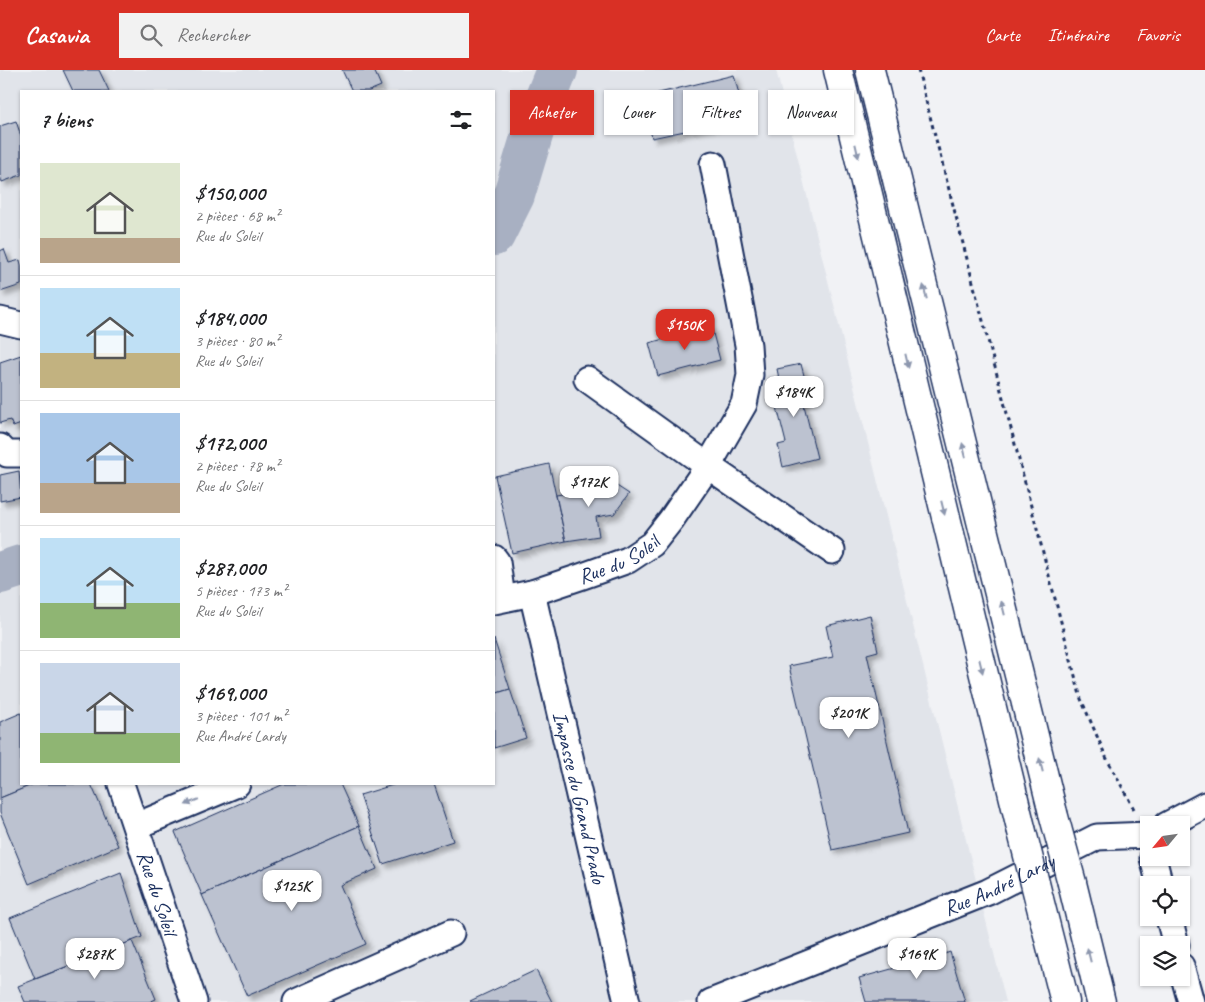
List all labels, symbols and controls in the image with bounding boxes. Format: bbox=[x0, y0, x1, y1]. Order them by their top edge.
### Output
search box bbox=[119, 13, 469, 58]
text: Casavia bbox=[25, 20, 89, 50]
icon: search bbox=[137, 21, 165, 49]
text: Rechercher bbox=[177, 23, 250, 47]
text: Carte bbox=[985, 24, 1020, 46]
text: Itinéraire bbox=[1048, 24, 1109, 46]
text: Favoris bbox=[1137, 24, 1180, 46]
chip: Acheter bbox=[510, 90, 594, 135]
chip: Louer bbox=[604, 90, 673, 135]
chip: Filtres bbox=[683, 90, 758, 135]
chip: Nouveau bbox=[768, 90, 854, 135]
icon: filters bbox=[447, 106, 475, 134]
text: 7 biens bbox=[40, 107, 92, 133]
one-way arrow bbox=[853, 144, 861, 159]
text: $150,000 bbox=[195, 180, 265, 206]
icon: home bbox=[80, 183, 140, 243]
text: 2 pièces · 68 m² bbox=[195, 206, 280, 226]
text: Rue du Soleil bbox=[195, 226, 261, 246]
one-way arrow bbox=[920, 285, 928, 300]
text: $184,000 bbox=[195, 305, 265, 331]
icon: home bbox=[80, 308, 140, 368]
pin: $150K bbox=[650, 308, 720, 351]
text: $150K bbox=[667, 315, 703, 335]
text: 3 pièces · 80 m² bbox=[195, 331, 280, 351]
text: Rue du Soleil bbox=[195, 351, 261, 371]
one-way arrow bbox=[903, 353, 911, 368]
pin: $184K bbox=[759, 376, 829, 418]
text: $184K bbox=[776, 382, 812, 402]
text: $172,000 bbox=[195, 430, 265, 456]
icon: home bbox=[80, 433, 140, 493]
one-way arrow bbox=[959, 442, 967, 457]
text: 2 pièces · 78 m² bbox=[195, 456, 280, 476]
pin: $172K bbox=[554, 466, 624, 508]
text: $172K bbox=[571, 472, 607, 492]
text: Rue du Soleil bbox=[195, 476, 261, 496]
one-way arrow bbox=[939, 501, 947, 516]
street label: Rue du Soleil bbox=[575, 528, 668, 590]
text: $287,000 bbox=[195, 555, 265, 581]
icon: home bbox=[80, 558, 140, 618]
text: 5 pièces · 173 m² bbox=[195, 581, 287, 601]
one-way arrow bbox=[998, 600, 1006, 615]
text: Rue du Soleil bbox=[195, 601, 261, 621]
one-way arrow bbox=[977, 659, 985, 674]
text: $169,000 bbox=[195, 680, 266, 706]
icon: home bbox=[80, 683, 140, 743]
pin: $201K bbox=[814, 696, 884, 739]
text: $201K bbox=[831, 703, 867, 723]
text: 3 pièces · 101 m² bbox=[195, 706, 287, 726]
street label: Impasse du Grand Prado bbox=[547, 709, 612, 888]
text: Rue André Lardy bbox=[195, 726, 286, 746]
one-way arrow bbox=[1037, 758, 1045, 773]
one-way arrow bbox=[185, 799, 199, 807]
north arrow bbox=[1140, 816, 1190, 866]
map controls bbox=[1140, 816, 1190, 986]
street label: Rue André Lardy bbox=[940, 847, 1060, 921]
street label: Rue du Soleil bbox=[131, 848, 185, 942]
pin: $125K bbox=[257, 870, 327, 912]
text: $125K bbox=[274, 876, 310, 896]
button: locate bbox=[1140, 876, 1190, 926]
button: layers bbox=[1140, 936, 1190, 986]
pin: $287K bbox=[60, 938, 130, 980]
pin: $169K bbox=[882, 938, 952, 980]
text: $287K bbox=[77, 944, 113, 964]
text: $169K bbox=[898, 944, 936, 964]
one-way arrow bbox=[1085, 947, 1093, 962]

